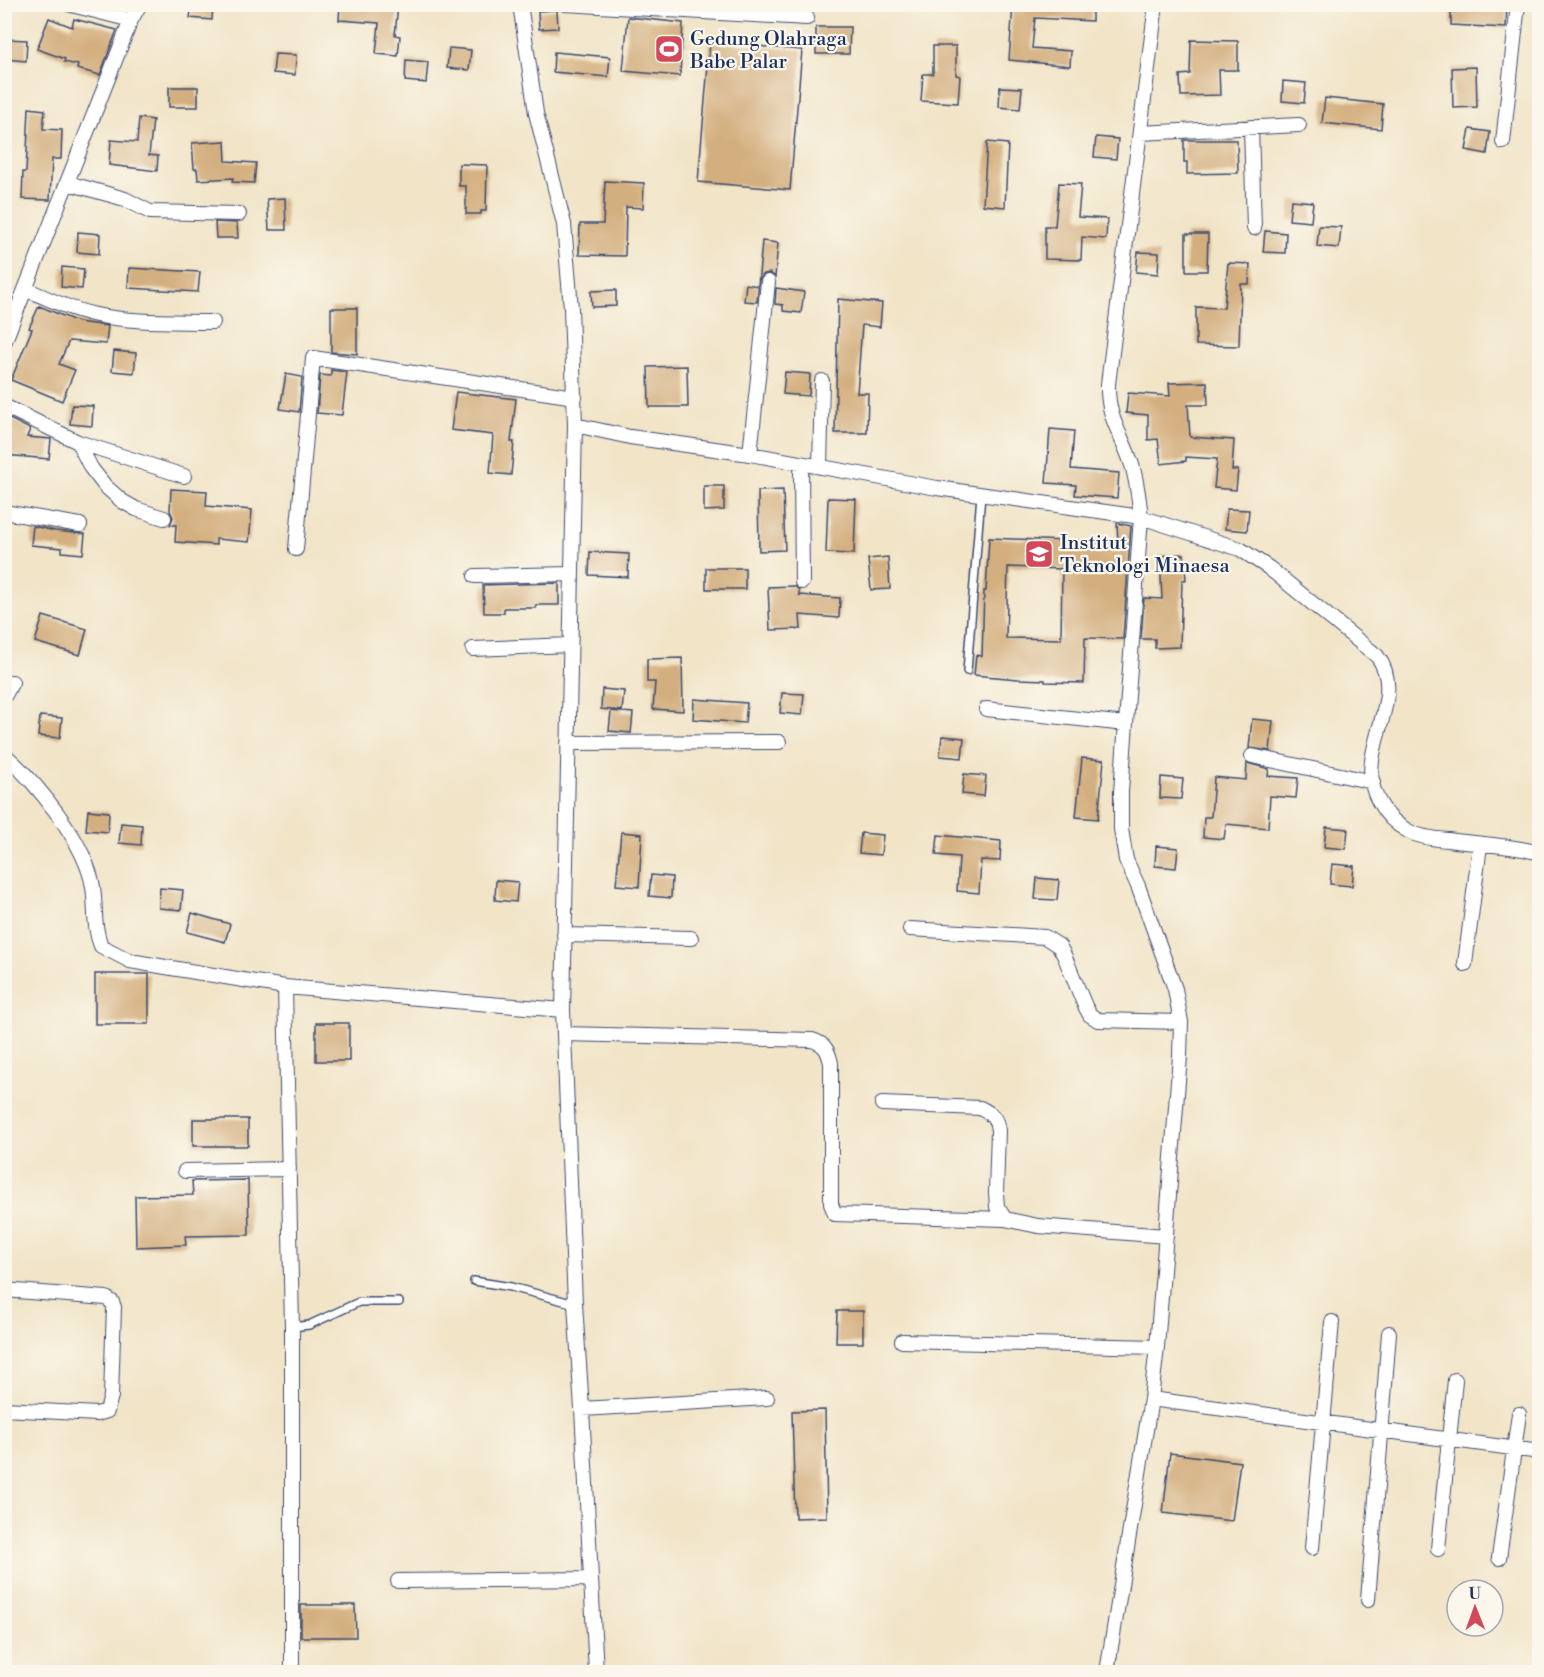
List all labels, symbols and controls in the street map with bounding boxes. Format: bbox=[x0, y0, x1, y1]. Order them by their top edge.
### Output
place label: Gedung Olahraga Babe Palar bbox=[689, 27, 848, 75]
sports icon: Gedung Olahraga Babe Palar bbox=[653, 33, 685, 65]
place label: Institut Teknologi Minaesa bbox=[1060, 531, 1230, 579]
school or university icon: Institut Teknologi Minaesa bbox=[1023, 538, 1055, 570]
north arrow bbox=[1445, 1578, 1505, 1638]
text: U bbox=[1468, 1584, 1482, 1604]

